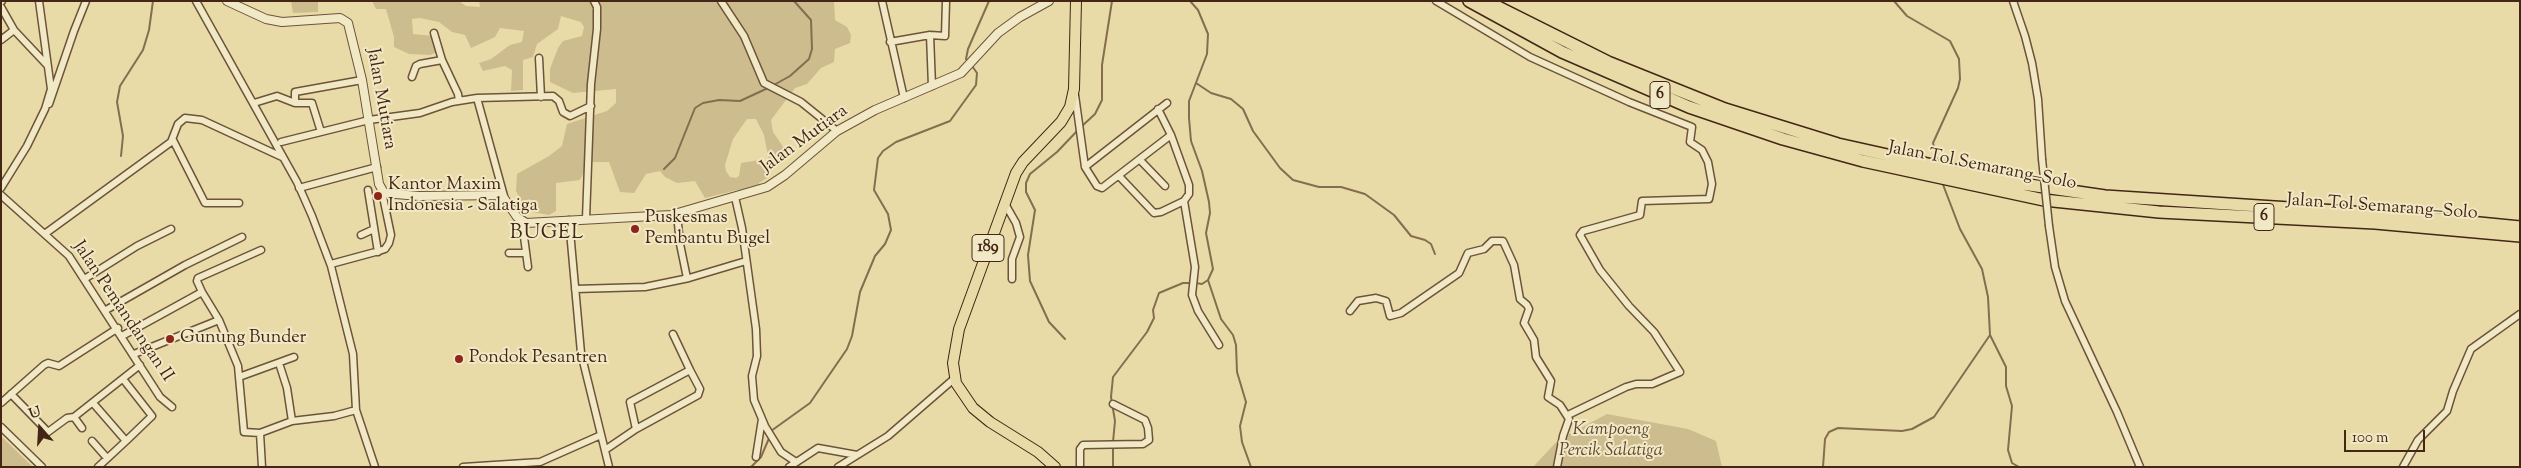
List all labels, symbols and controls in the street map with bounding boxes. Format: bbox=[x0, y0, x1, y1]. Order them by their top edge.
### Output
street label: Jalan Mutiara bbox=[360, 47, 400, 151]
road number: 6 bbox=[1650, 82, 1670, 108]
street label: Jalan Mutiara bbox=[757, 101, 853, 179]
street label: Jalan Tol Semarang–Solo bbox=[1886, 138, 2078, 196]
place label: Kantor Maxim Indonesia - Salatiga bbox=[388, 175, 538, 218]
marker: Kantor Maxim Indonesia - Salatiga bbox=[372, 190, 384, 202]
street label: Jalan Tol Semarang–Solo bbox=[2286, 191, 2478, 225]
road number: 6 bbox=[2254, 203, 2274, 230]
place label: Puskesmas Pembantu Bugel bbox=[645, 208, 770, 250]
district label: BUGEL bbox=[509, 223, 585, 247]
marker: Puskesmas Pembantu Bugel bbox=[629, 223, 641, 235]
road number: 189 bbox=[972, 234, 1004, 262]
street label: Jalan Pemandangan II bbox=[67, 238, 177, 386]
place label: Gunung Bunder bbox=[180, 328, 306, 350]
marker: Gunung Bunder bbox=[164, 333, 176, 345]
place label: Pondok Pesantren bbox=[469, 348, 608, 370]
marker: Pondok Pesantren bbox=[453, 353, 465, 365]
north arrow bbox=[15, 403, 65, 453]
text: U bbox=[26, 403, 44, 425]
park label: Kampoeng Percik Salatiga bbox=[1559, 420, 1663, 462]
scale bar bbox=[2346, 420, 2427, 452]
text: 100 m bbox=[2352, 428, 2388, 449]

